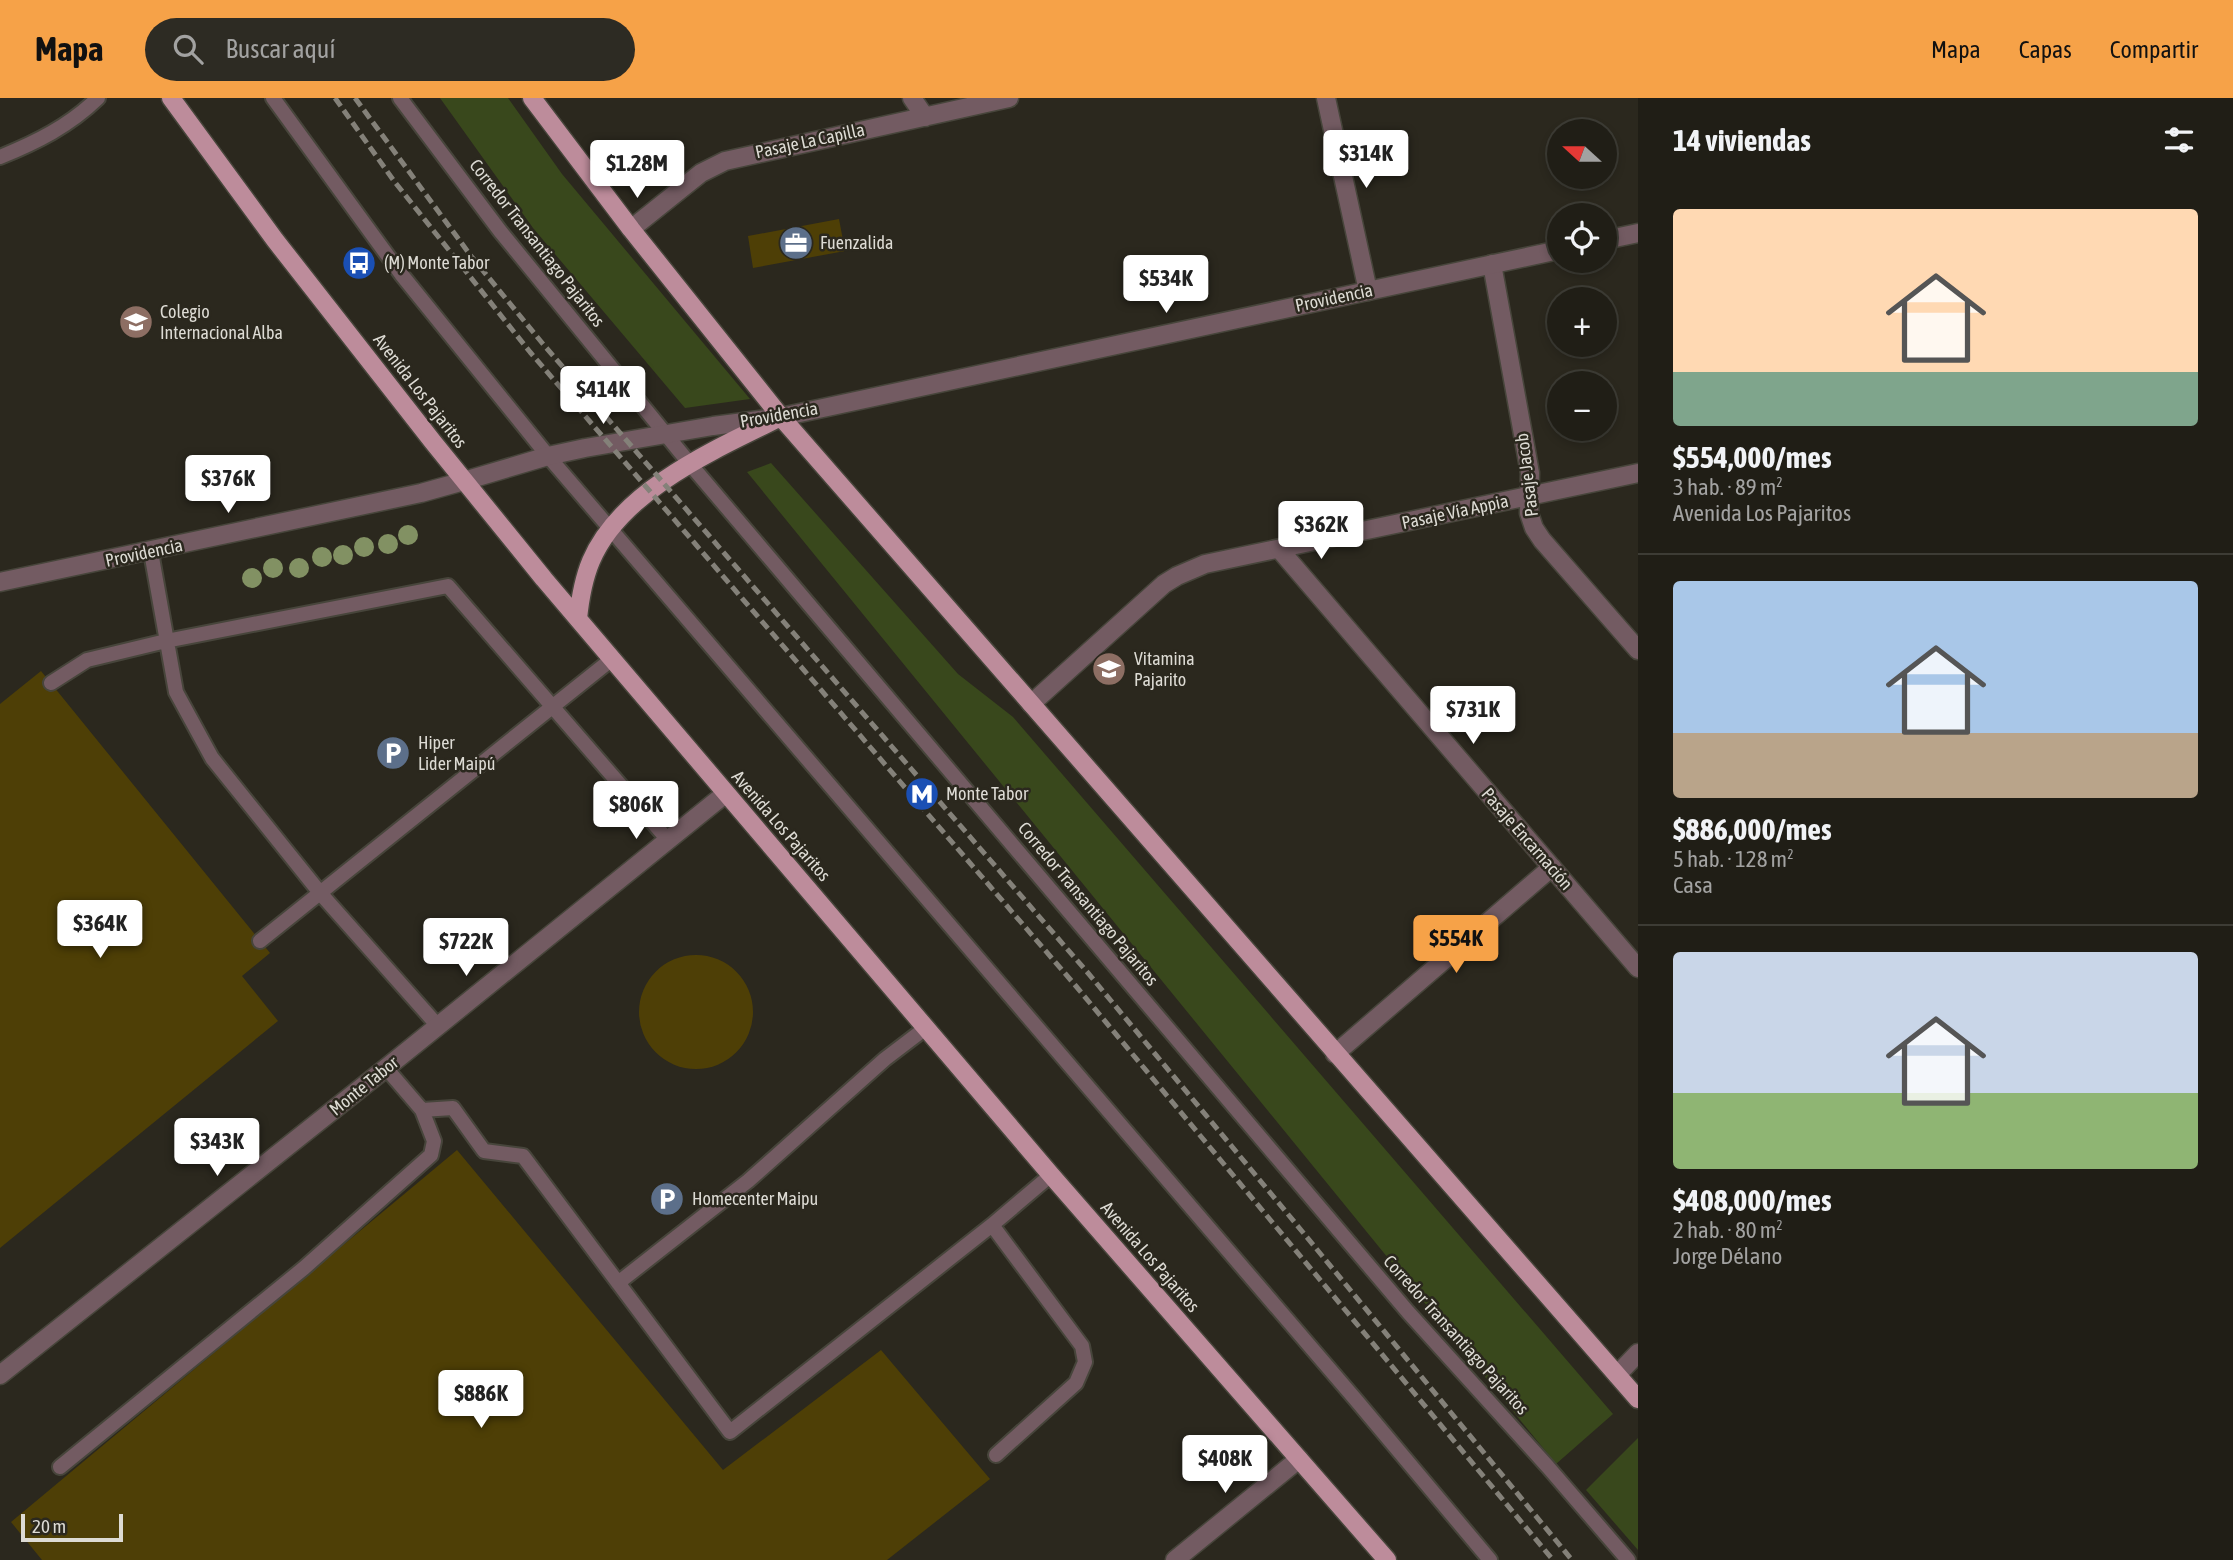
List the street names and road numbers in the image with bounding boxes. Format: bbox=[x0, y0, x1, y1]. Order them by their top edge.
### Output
street label: Pasaje La Capilla bbox=[753, 119, 866, 162]
street label: Corredor Transantiago Pajaritos bbox=[465, 155, 609, 331]
street label: Providencia bbox=[1293, 279, 1375, 316]
street label: Avenida Los Pajaritos bbox=[369, 329, 472, 452]
street label: Providencia bbox=[738, 397, 819, 432]
street label: Pasaje Jacob bbox=[1511, 432, 1542, 518]
street label: Pasaje Vía Appia bbox=[1400, 490, 1510, 533]
street label: Providencia bbox=[103, 534, 185, 571]
street label: Avenida Los Pajaritos bbox=[728, 766, 835, 885]
street label: Pasaje Encarnación bbox=[1477, 783, 1577, 894]
street label: Corredor Transantiago Pajaritos bbox=[1014, 818, 1163, 990]
street label: Monte Tabor bbox=[325, 1051, 403, 1120]
street label: Avenida Los Pajaritos bbox=[1097, 1197, 1204, 1316]
street label: Corredor Transantiago Pajaritos bbox=[1379, 1251, 1533, 1419]

